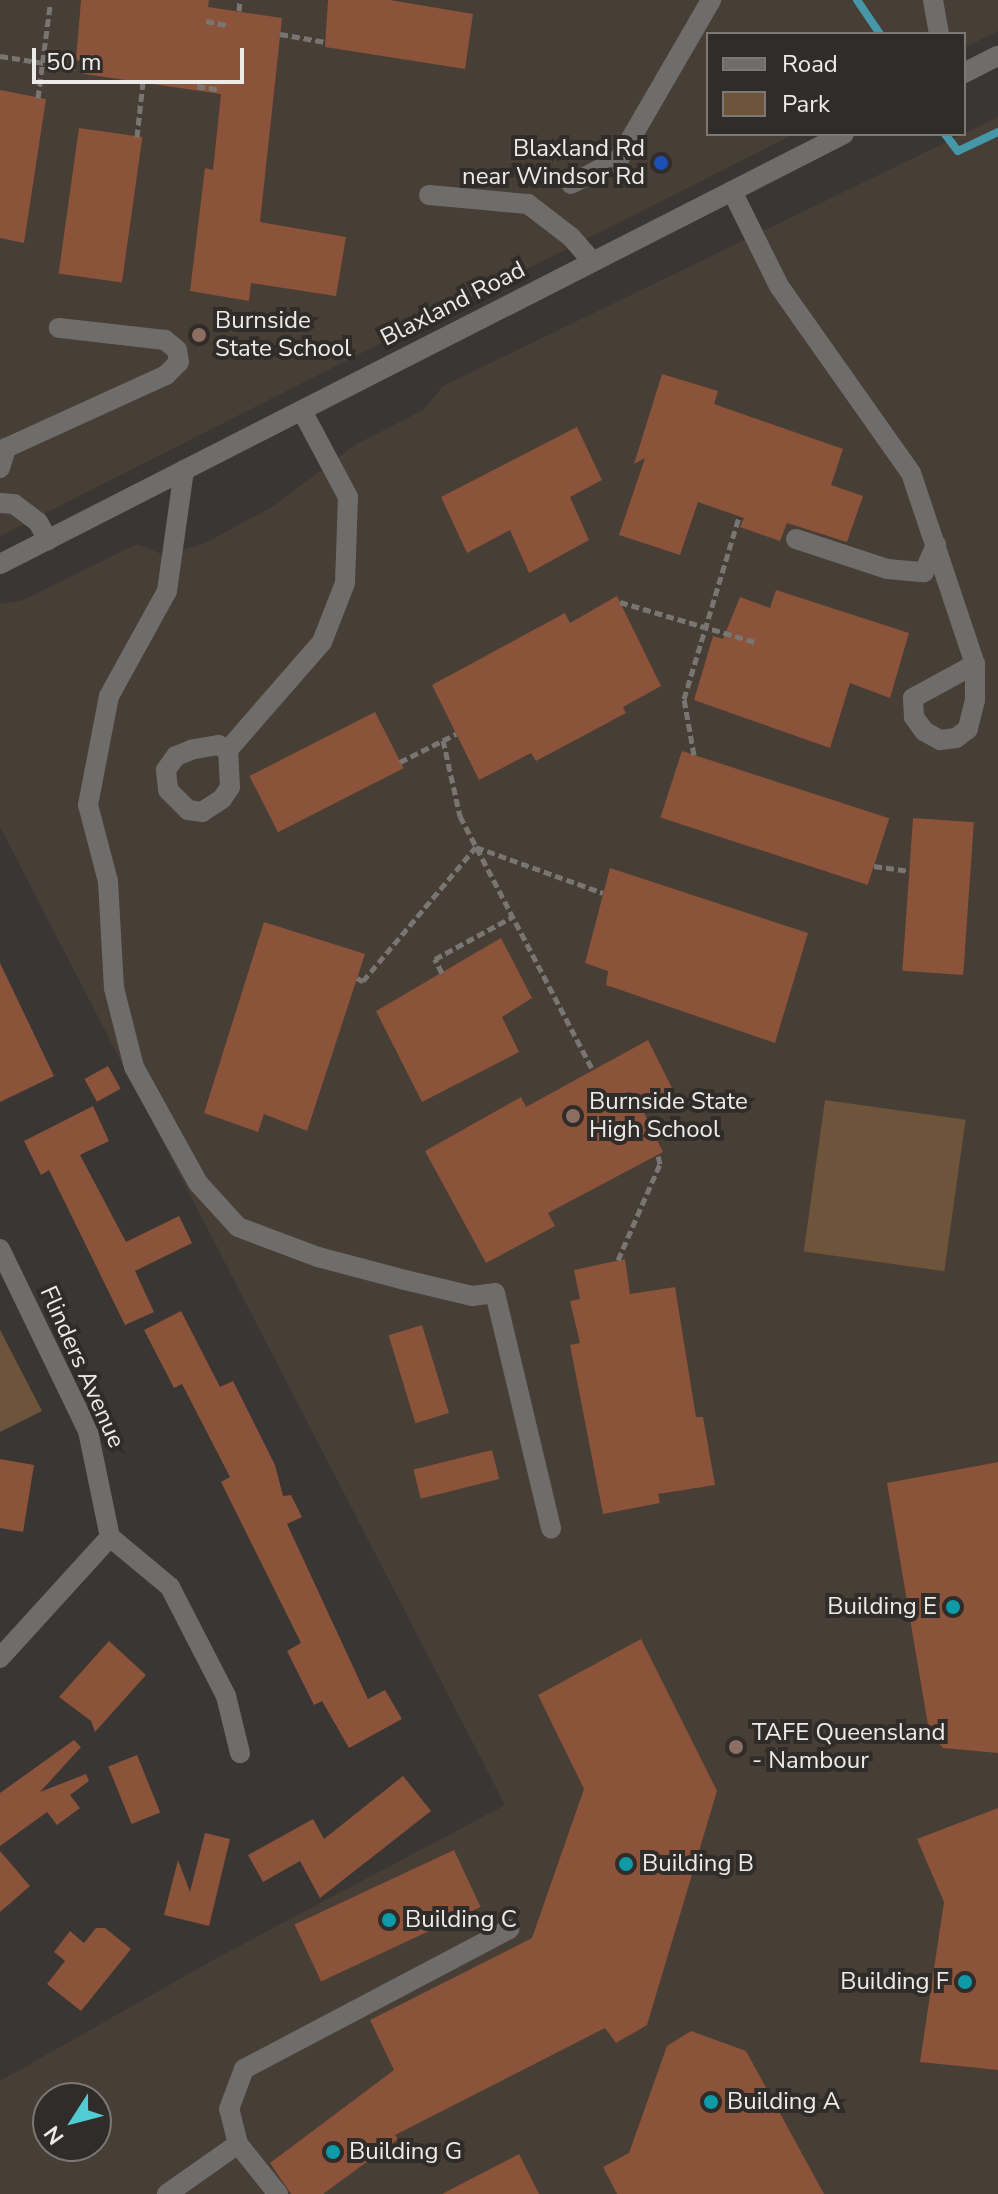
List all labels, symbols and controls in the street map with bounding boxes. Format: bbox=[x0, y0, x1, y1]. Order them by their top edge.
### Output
scale bar bbox=[36, 32, 248, 82]
legend bbox=[706, 32, 966, 136]
text: 50 m bbox=[46, 46, 102, 78]
text: Road bbox=[782, 48, 838, 80]
text: Park bbox=[782, 88, 830, 120]
place label: Blaxland Rd near Windsor Rd bbox=[462, 135, 645, 191]
marker: Blaxland Rd near Windsor Rd bbox=[652, 154, 670, 172]
street label: Blaxland Road bbox=[376, 255, 530, 353]
place label: Burnside State School bbox=[215, 307, 351, 363]
marker: Burnside State School bbox=[190, 326, 208, 344]
place label: Burnside State High School bbox=[589, 1088, 748, 1144]
marker: Burnside State High School bbox=[564, 1107, 582, 1125]
street label: Flinders Avenue bbox=[33, 1282, 131, 1452]
place label: Building E bbox=[827, 1593, 937, 1621]
marker: Building E bbox=[944, 1598, 962, 1616]
place label: TAFE Queensland - Nambour bbox=[752, 1719, 945, 1775]
marker: TAFE Queensland - Nambour bbox=[727, 1738, 745, 1756]
place label: Building B bbox=[642, 1850, 754, 1878]
marker: Building B bbox=[617, 1855, 635, 1873]
place label: Building C bbox=[405, 1906, 517, 1934]
marker: Building C bbox=[380, 1911, 398, 1929]
place label: Building F bbox=[840, 1968, 949, 1996]
marker: Building F bbox=[956, 1973, 974, 1991]
north arrow bbox=[32, 2082, 112, 2162]
place label: Building A bbox=[727, 2088, 840, 2116]
marker: Building A bbox=[702, 2093, 720, 2111]
text: N bbox=[37, 2119, 71, 2150]
place label: Building G bbox=[349, 2138, 462, 2166]
marker: Building G bbox=[324, 2143, 342, 2161]

